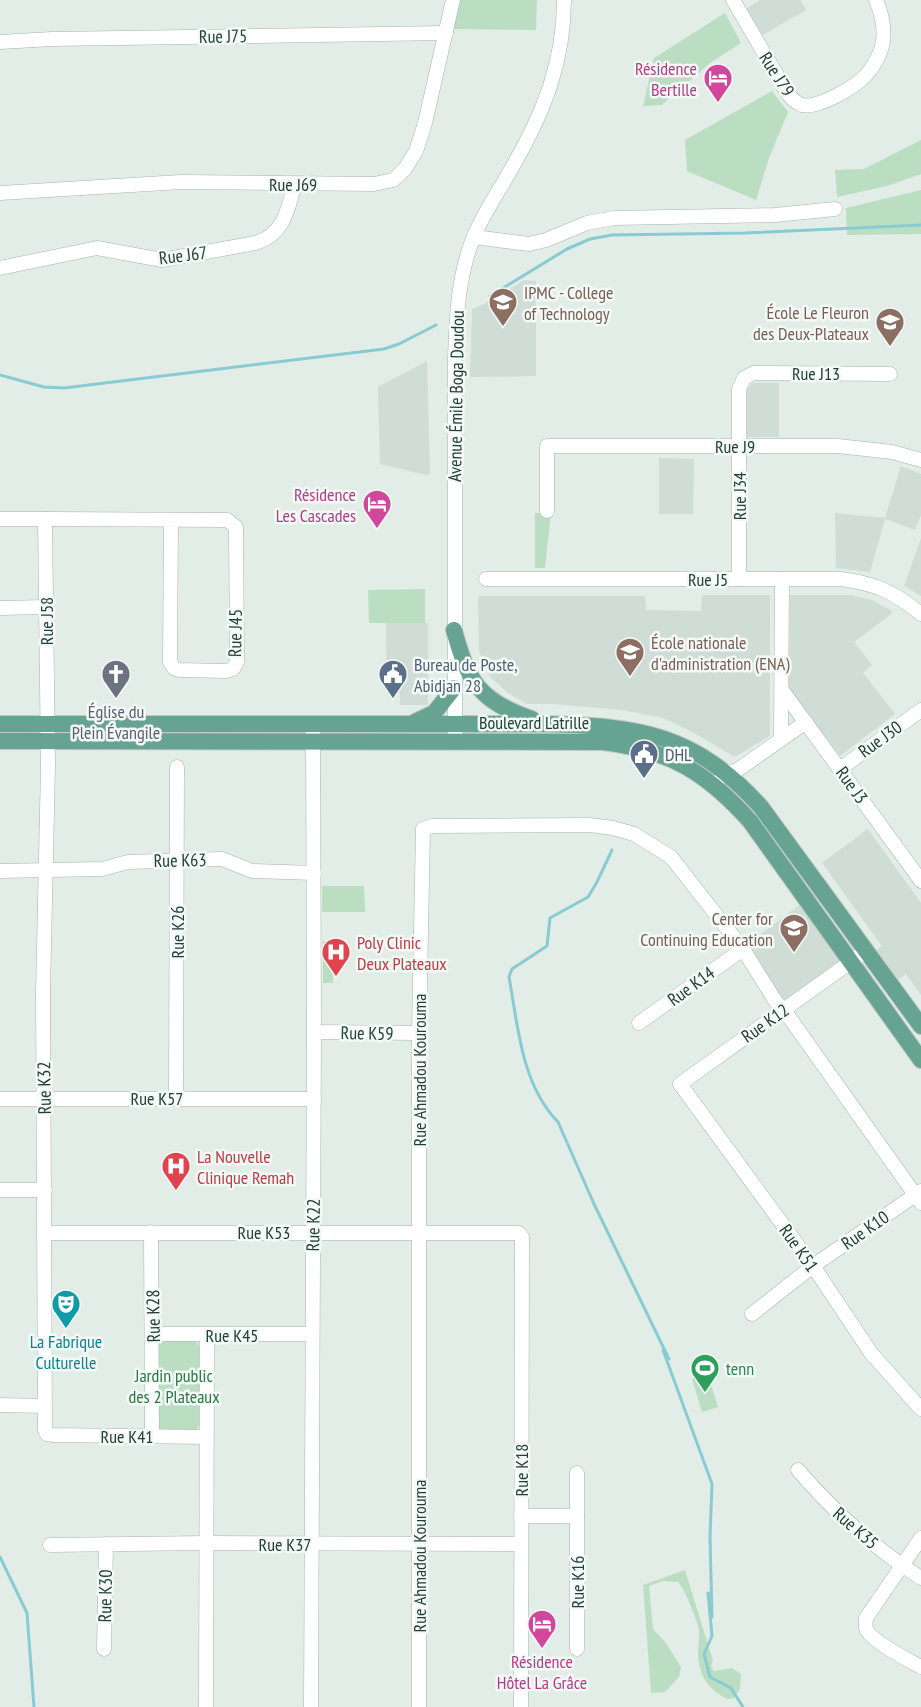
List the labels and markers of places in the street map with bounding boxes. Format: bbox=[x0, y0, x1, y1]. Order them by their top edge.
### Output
place label: Résidence Bertille bbox=[635, 57, 697, 101]
hotel icon: Résidence Bertille bbox=[702, 62, 734, 104]
place label: IPMC - College of Technology bbox=[524, 281, 613, 325]
school or university icon: IPMC - College of Technology bbox=[487, 286, 519, 328]
place label: École Le Fleuron des Deux-Plateaux bbox=[753, 301, 870, 345]
school or university icon: École Le Fleuron des Deux-Plateaux bbox=[874, 306, 906, 348]
place label: Résidence Les Cascades bbox=[276, 483, 356, 527]
hotel icon: Résidence Les Cascades bbox=[361, 488, 393, 530]
place label: École nationale d'administration (ENA) bbox=[651, 631, 790, 675]
school or university icon: École nationale d'administration (ENA) bbox=[614, 636, 646, 678]
place label: Bureau de Poste, Abidjan 28 bbox=[414, 653, 518, 697]
church icon: Église du Plein Évangile bbox=[100, 658, 132, 700]
public building icon: Bureau de Poste, Abidjan 28 bbox=[377, 658, 409, 700]
place label: Église du Plein Évangile bbox=[72, 700, 160, 744]
public building icon: DHL bbox=[628, 738, 660, 780]
place label: DHL bbox=[665, 743, 692, 766]
place label: Center for Continuing Education bbox=[640, 907, 773, 951]
school or university icon: Center for Continuing Education bbox=[778, 912, 810, 954]
place label: Poly Clinic Deux Plateaux bbox=[357, 931, 447, 975]
hospital icon: Poly Clinic Deux Plateaux bbox=[320, 936, 352, 978]
place label: La Nouvelle Clinique Remah bbox=[197, 1145, 294, 1189]
hospital icon: La Nouvelle Clinique Remah bbox=[160, 1150, 192, 1192]
theatre icon: La Fabrique Culturelle bbox=[50, 1288, 82, 1330]
place label: La Fabrique Culturelle bbox=[30, 1330, 102, 1374]
sports icon: tenn bbox=[689, 1352, 721, 1394]
place label: tenn bbox=[726, 1357, 754, 1380]
hotel icon: Résidence Hôtel La Grâce bbox=[526, 1608, 558, 1650]
place label: Résidence Hôtel La Grâce bbox=[497, 1650, 587, 1694]

